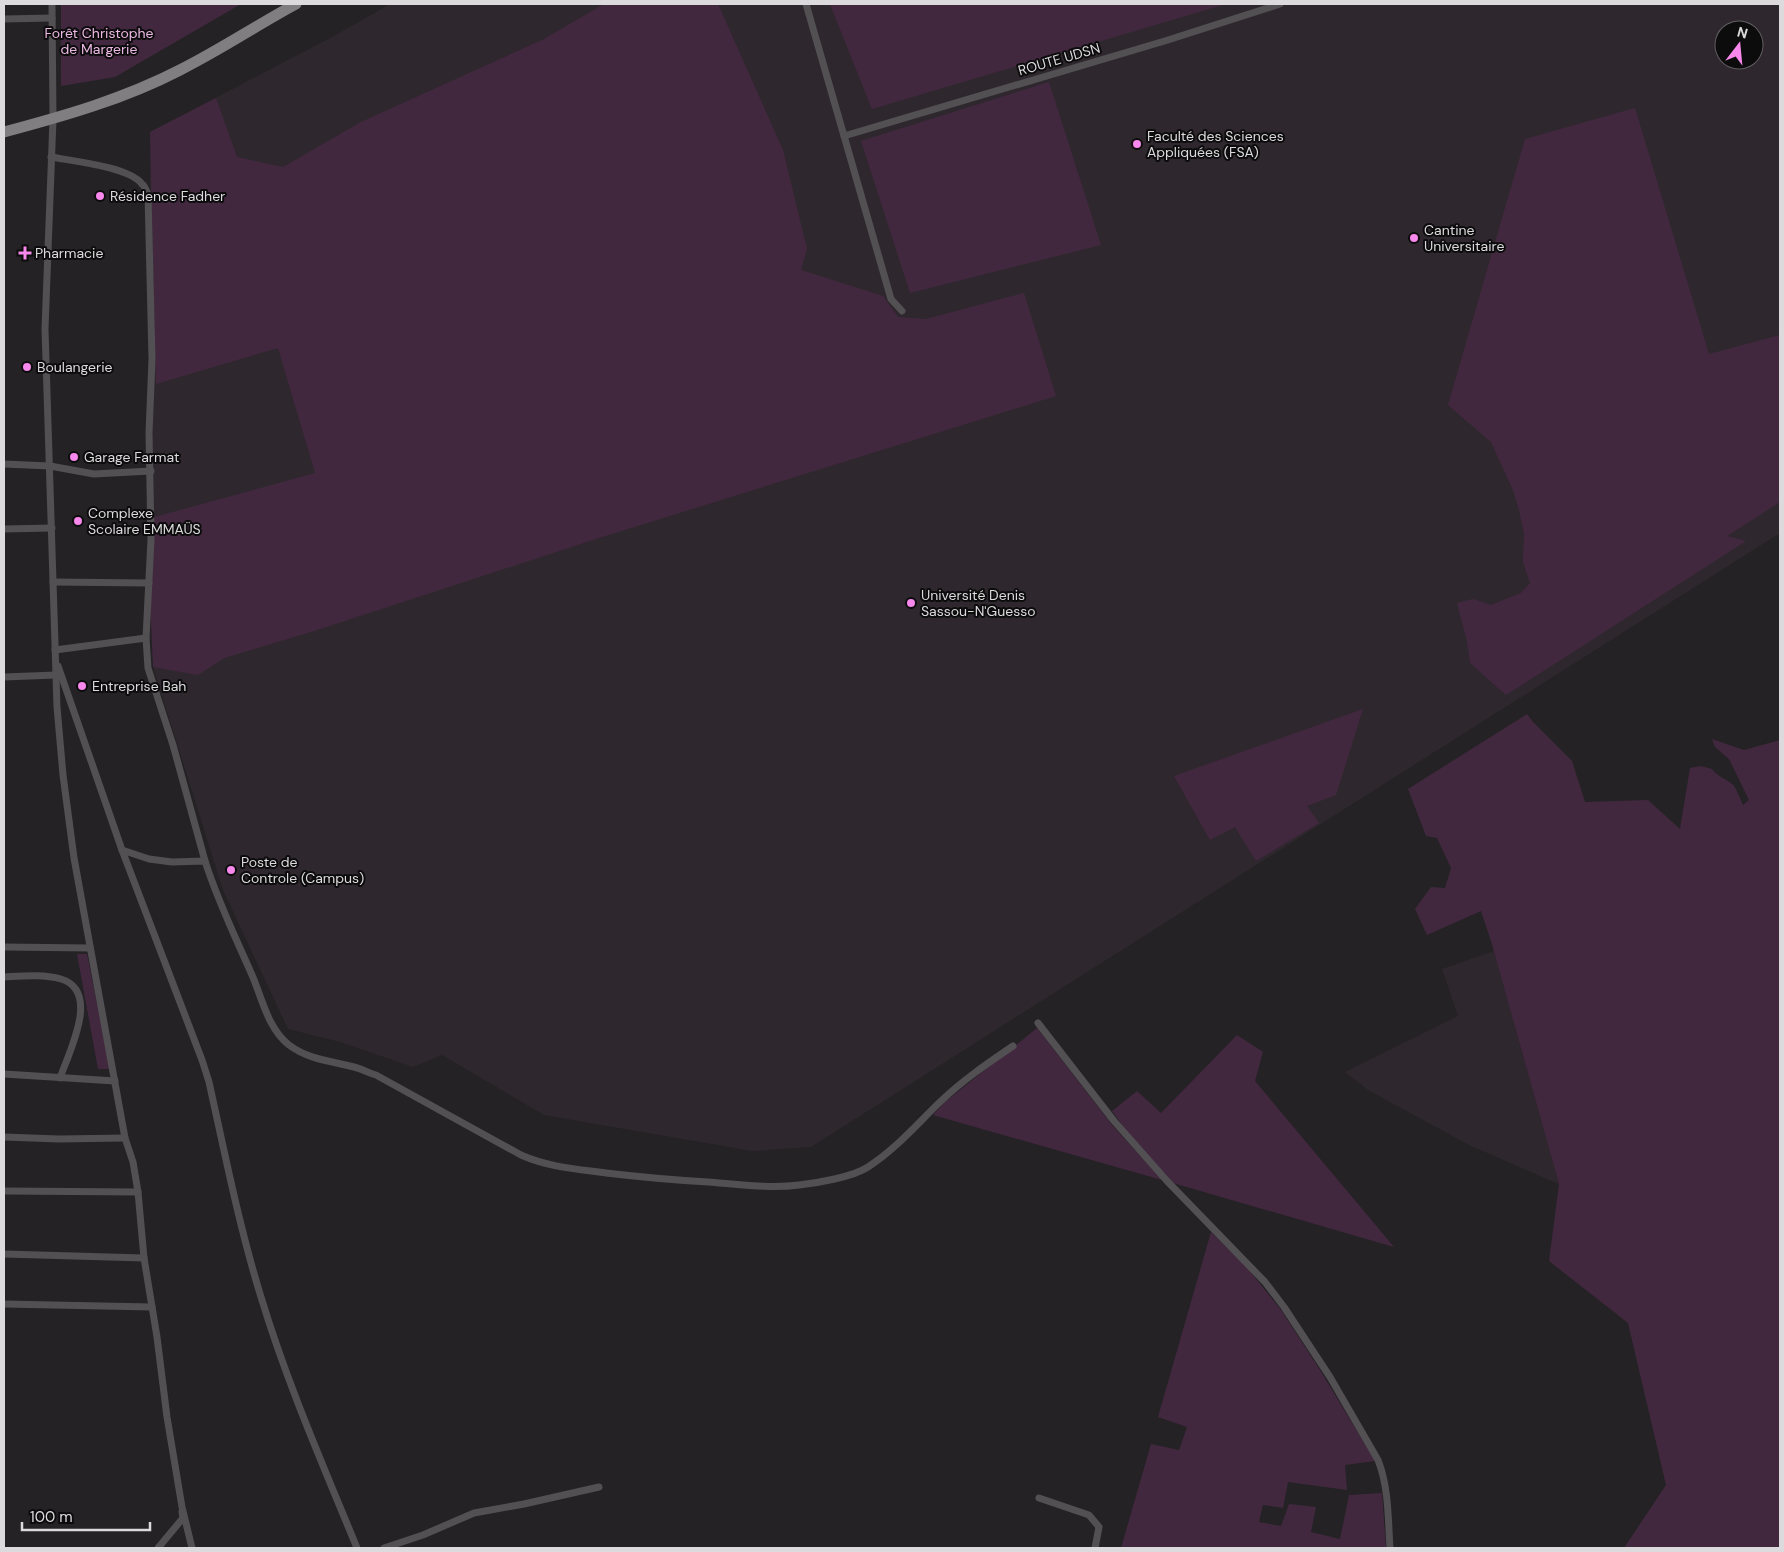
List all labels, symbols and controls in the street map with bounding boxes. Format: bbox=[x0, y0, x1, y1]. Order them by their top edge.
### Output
north arrow bbox=[1714, 20, 1764, 70]
text: N bbox=[1735, 22, 1750, 43]
park label: Forêt Christophe de Margerie bbox=[44, 24, 154, 58]
street label: ROUTE UDSN bbox=[1016, 39, 1102, 79]
place label: Faculté des Sciences Appliquées (FSA) bbox=[1147, 127, 1284, 161]
marker: Faculté des Sciences Appliquées (FSA) bbox=[1131, 138, 1143, 150]
place label: Résidence Fadher bbox=[110, 187, 225, 205]
marker: Résidence Fadher bbox=[94, 190, 106, 202]
place label: Cantine Universitaire bbox=[1424, 221, 1504, 255]
marker: Cantine Universitaire bbox=[1408, 232, 1420, 244]
place label: Pharmacie bbox=[35, 244, 103, 262]
marker: Pharmacie bbox=[19, 247, 31, 259]
place label: Boulangerie bbox=[37, 358, 113, 376]
marker: Boulangerie bbox=[21, 361, 33, 373]
place label: Garage Farmat bbox=[84, 448, 179, 466]
marker: Garage Farmat bbox=[68, 451, 80, 463]
place label: Complexe Scolaire EMMAÜS bbox=[88, 504, 201, 538]
marker: Complexe Scolaire EMMAÜS bbox=[72, 515, 84, 527]
place label: Université Denis Sassou-N'Guesso bbox=[921, 586, 1036, 620]
marker: Université Denis Sassou-N'Guesso bbox=[905, 597, 917, 609]
place label: Entreprise Bah bbox=[92, 677, 186, 695]
marker: Entreprise Bah bbox=[76, 680, 88, 692]
place label: Poste de Controle (Campus) bbox=[241, 853, 364, 887]
marker: Poste de Controle (Campus) bbox=[225, 864, 237, 876]
scale bar bbox=[22, 1500, 150, 1532]
text: 100 m bbox=[30, 1507, 73, 1527]

